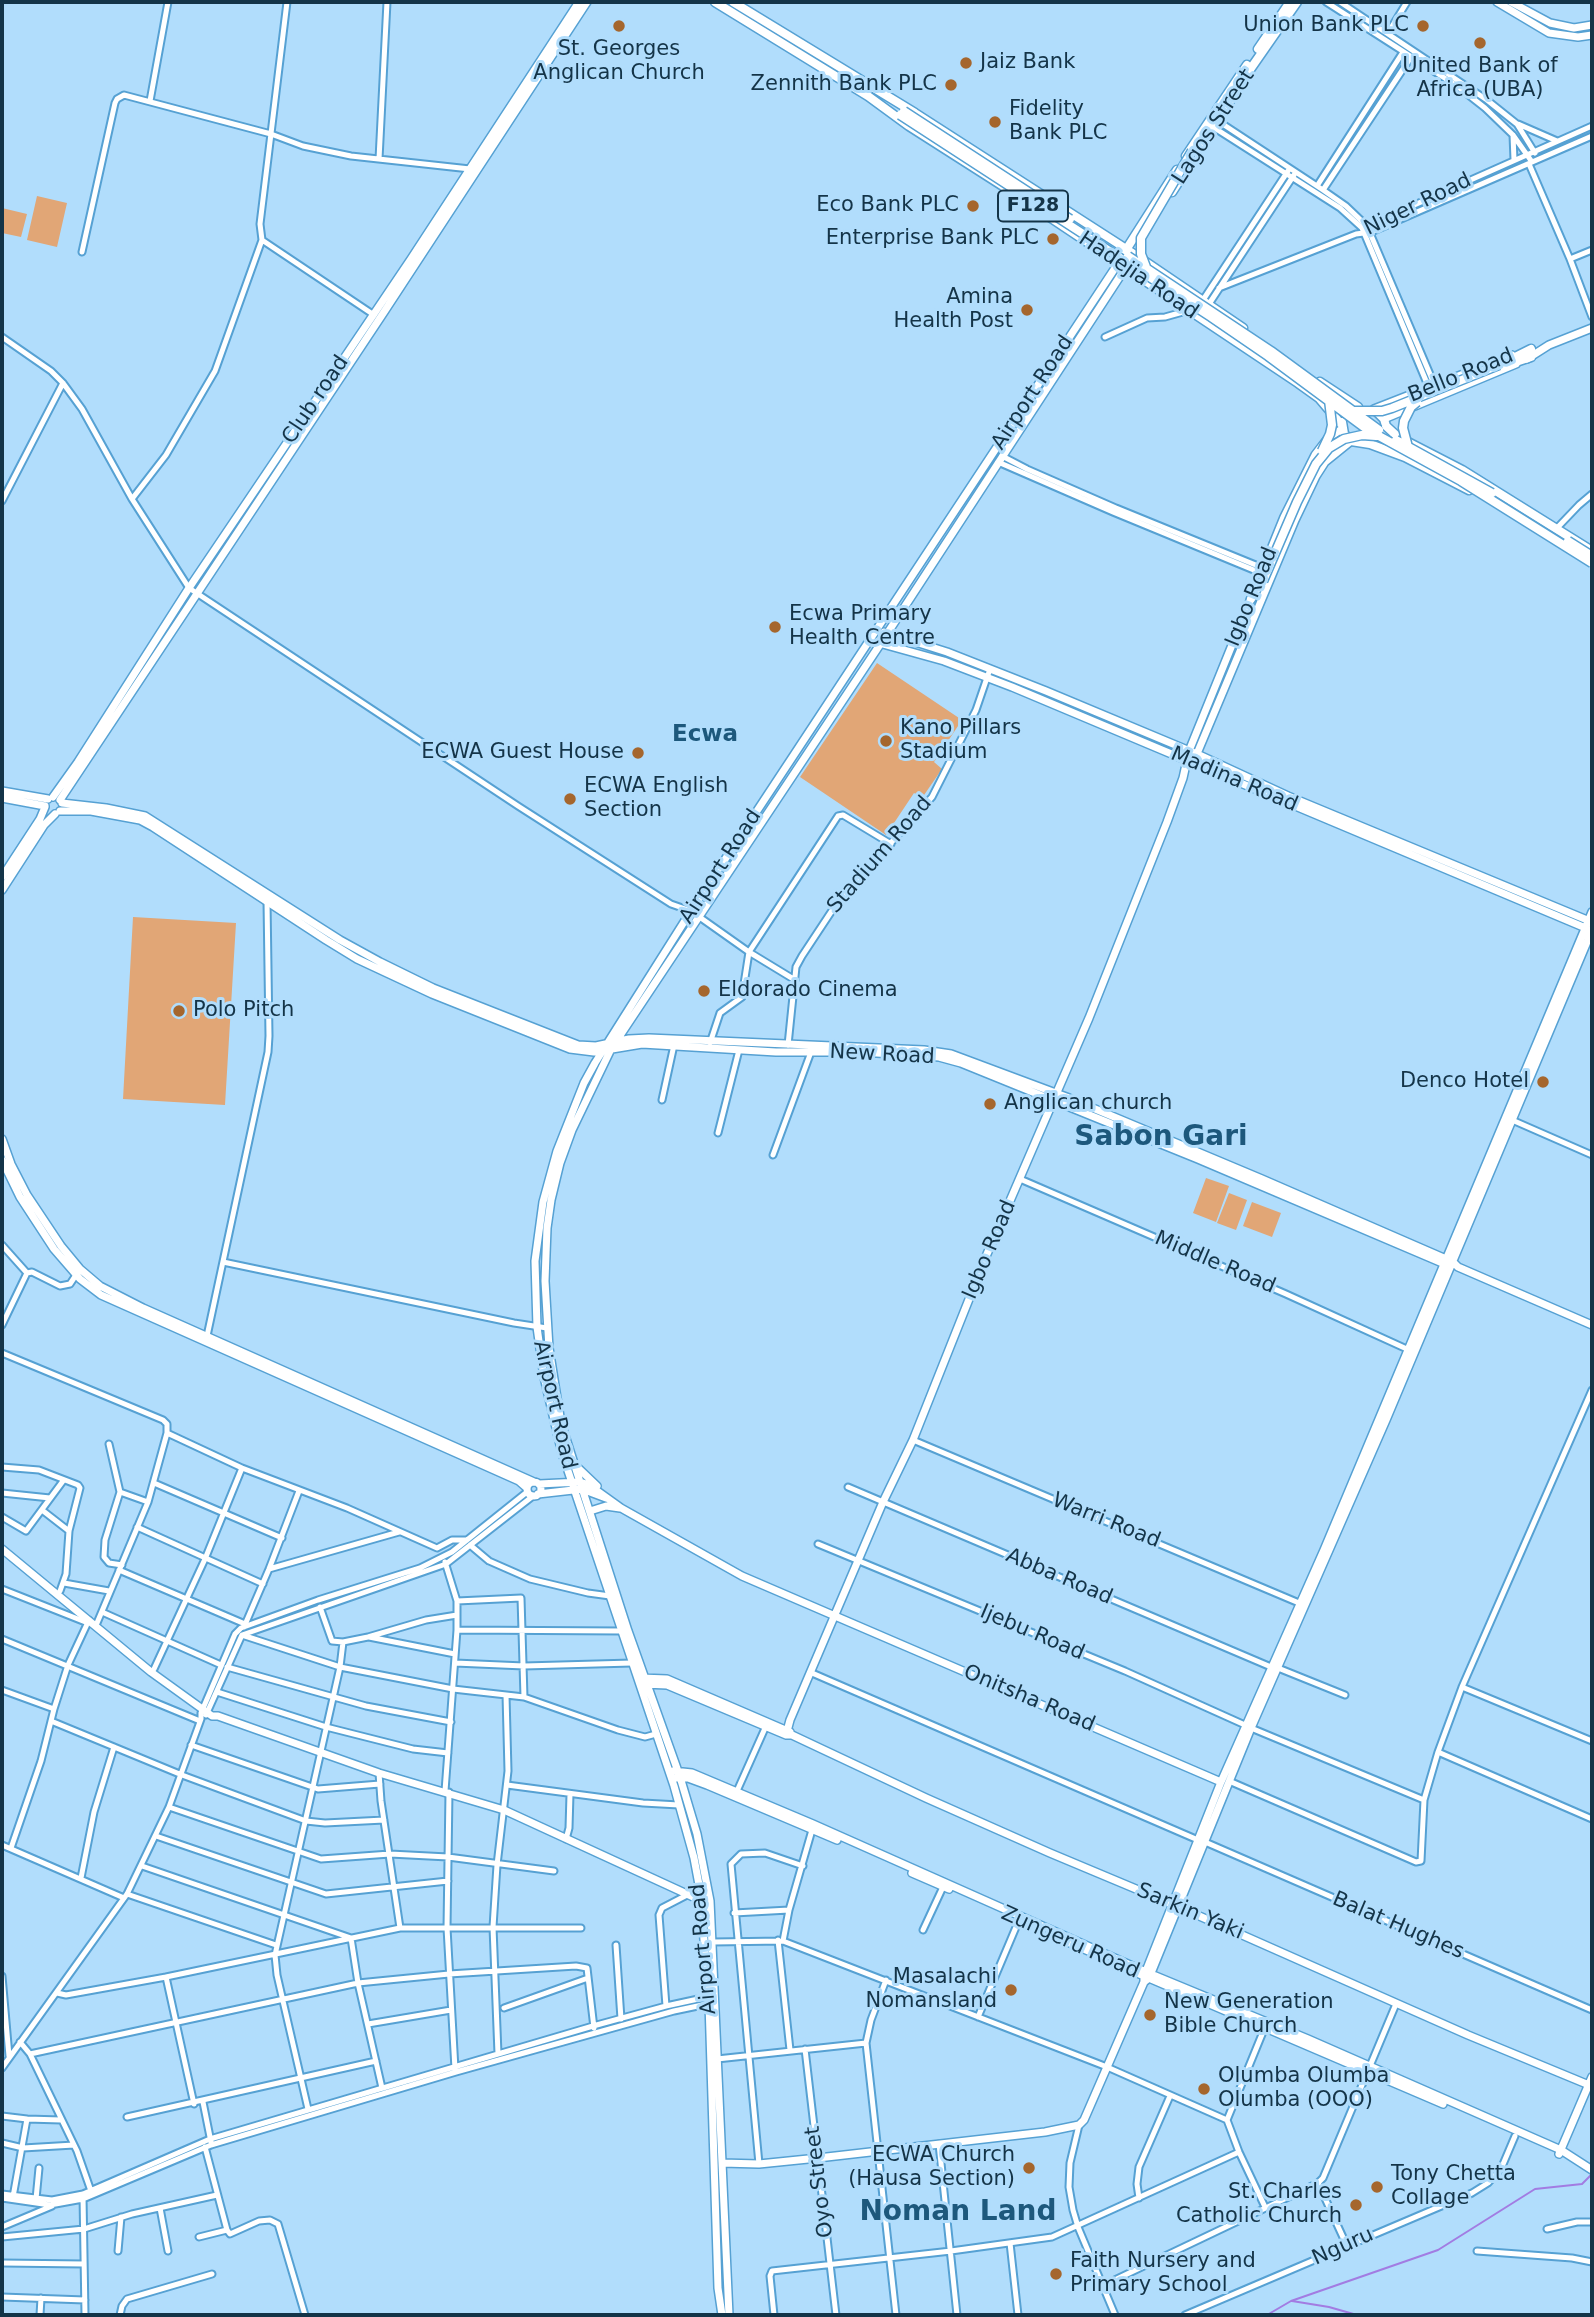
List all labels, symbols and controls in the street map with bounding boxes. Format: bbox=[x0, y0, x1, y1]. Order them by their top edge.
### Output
place label: Union Bank PLC bbox=[1243, 13, 1409, 39]
marker: St. Georges Anglican Church bbox=[611, 18, 627, 34]
marker: Union Bank PLC bbox=[1415, 18, 1431, 34]
marker: United Bank of Africa (UBA) bbox=[1472, 35, 1488, 51]
place label: St. Georges Anglican Church bbox=[533, 37, 705, 87]
place label: Jaiz Bank bbox=[980, 50, 1075, 76]
place label: United Bank of Africa (UBA) bbox=[1402, 54, 1558, 104]
marker: Jaiz Bank bbox=[958, 55, 974, 71]
street label: Lagos Street bbox=[1167, 65, 1261, 189]
place label: Zennith Bank PLC bbox=[751, 72, 937, 98]
marker: Zennith Bank PLC bbox=[943, 77, 959, 93]
place label: Fidelity Bank PLC bbox=[1009, 97, 1107, 147]
marker: Fidelity Bank PLC bbox=[987, 114, 1003, 130]
street label: Niger Road bbox=[1360, 168, 1476, 242]
road number: F128 bbox=[998, 190, 1068, 222]
place label: Eco Bank PLC bbox=[816, 193, 959, 219]
marker: Eco Bank PLC bbox=[965, 198, 981, 214]
place label: Enterprise Bank PLC bbox=[826, 226, 1039, 252]
street label: Hadejia Road bbox=[1073, 227, 1203, 325]
marker: Enterprise Bank PLC bbox=[1045, 231, 1061, 247]
place label: Amina Health Post bbox=[893, 285, 1013, 335]
marker: Amina Health Post bbox=[1019, 302, 1035, 318]
street label: Airport Road bbox=[987, 331, 1079, 455]
street label: Bello Road bbox=[1405, 343, 1517, 409]
street label: Club road bbox=[277, 351, 355, 449]
street label: Igbo Road bbox=[1221, 544, 1283, 650]
place label: Ecwa Primary Health Centre bbox=[789, 602, 935, 652]
marker: Ecwa Primary Health Centre bbox=[767, 619, 783, 635]
place label: Kano Pillars Stadium bbox=[900, 716, 1021, 766]
district label: Ecwa bbox=[672, 721, 738, 749]
marker: Kano Pillars Stadium bbox=[878, 733, 894, 749]
place label: ECWA Guest House bbox=[421, 740, 624, 766]
street label: Madina Road bbox=[1167, 742, 1301, 818]
marker: ECWA Guest House bbox=[630, 745, 646, 761]
place label: ECWA English Section bbox=[584, 774, 728, 824]
marker: ECWA English Section bbox=[562, 791, 578, 807]
street label: Stadium Road bbox=[822, 791, 938, 919]
street label: Airport Road bbox=[675, 805, 767, 929]
place label: Eldorado Cinema bbox=[718, 978, 898, 1004]
marker: Eldorado Cinema bbox=[696, 983, 712, 999]
place label: Polo Pitch bbox=[193, 998, 294, 1024]
marker: Polo Pitch bbox=[171, 1003, 187, 1019]
street label: New Road bbox=[829, 1040, 935, 1070]
place label: Denco Hotel bbox=[1400, 1069, 1529, 1095]
marker: Denco Hotel bbox=[1535, 1074, 1551, 1090]
place label: Anglican church bbox=[1004, 1091, 1172, 1117]
marker: Anglican church bbox=[982, 1096, 998, 1112]
district label: Sabon Gari bbox=[1074, 1121, 1248, 1155]
street label: Igbo Road bbox=[958, 1197, 1022, 1303]
street label: Middle Road bbox=[1151, 1226, 1279, 1300]
street label: Airport Road bbox=[527, 1338, 581, 1472]
street label: Warri Road bbox=[1048, 1488, 1164, 1554]
street label: Abba Road bbox=[1002, 1543, 1116, 1611]
street label: Ijebu Road bbox=[976, 1600, 1088, 1666]
street label: Onitsha Road bbox=[959, 1660, 1099, 1738]
street label: Sarkin Yaki bbox=[1133, 1878, 1247, 1946]
street label: Airport Road bbox=[686, 1883, 722, 2015]
street label: Balat Hughes bbox=[1328, 1887, 1468, 1965]
street label: Zungeru Road bbox=[997, 1901, 1143, 1985]
place label: Masalachi Nomansland bbox=[866, 1965, 997, 2015]
marker: Masalachi Nomansland bbox=[1003, 1982, 1019, 1998]
place label: New Generation Bible Church bbox=[1164, 1990, 1334, 2040]
marker: New Generation Bible Church bbox=[1142, 2007, 1158, 2023]
place label: Olumba Olumba Olumba (OOO) bbox=[1218, 2064, 1389, 2114]
marker: Olumba Olumba Olumba (OOO) bbox=[1196, 2081, 1212, 2097]
street label: Oyo Street bbox=[801, 2125, 839, 2239]
place label: ECWA Church (Hausa Section) bbox=[848, 2143, 1015, 2193]
marker: ECWA Church (Hausa Section) bbox=[1021, 2160, 1037, 2176]
place label: Tony Chetta Collage bbox=[1391, 2162, 1516, 2212]
marker: Tony Chetta Collage bbox=[1369, 2179, 1385, 2195]
place label: St. Charles Catholic Church bbox=[1176, 2180, 1342, 2230]
district label: Noman Land bbox=[859, 2196, 1057, 2230]
marker: St. Charles Catholic Church bbox=[1348, 2197, 1364, 2213]
street label: Nguru bbox=[1309, 2222, 1377, 2272]
place label: Faith Nursery and Primary School bbox=[1070, 2249, 1256, 2299]
marker: Faith Nursery and Primary School bbox=[1048, 2266, 1064, 2282]

